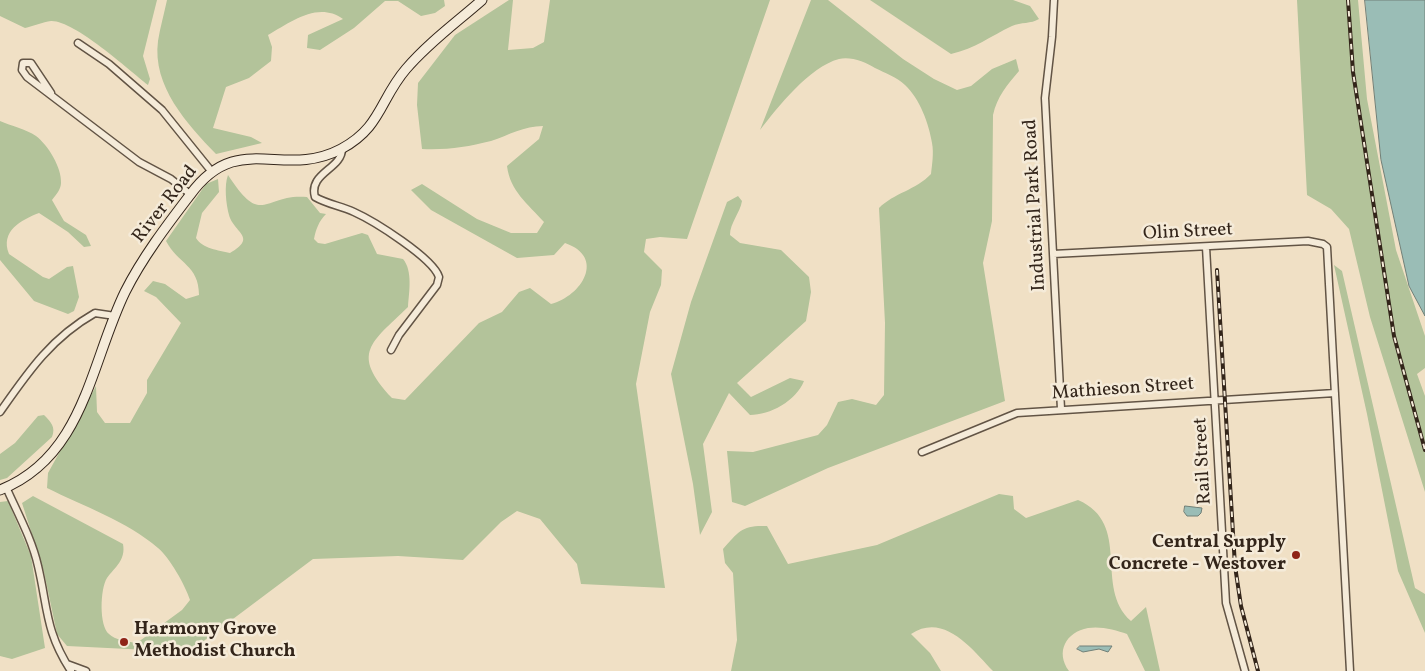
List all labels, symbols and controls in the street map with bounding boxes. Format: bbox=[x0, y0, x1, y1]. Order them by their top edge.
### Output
street label: Industrial Park Road bbox=[1020, 118, 1052, 292]
street label: River Road bbox=[129, 162, 203, 248]
street label: Olin Street bbox=[1142, 219, 1234, 247]
street label: Mathieson Street bbox=[1051, 374, 1195, 406]
street label: Rail Street bbox=[1190, 417, 1218, 505]
place label: Central Supply Concrete - Westover bbox=[1109, 533, 1286, 577]
marker: Central Supply Concrete - Westover bbox=[1290, 549, 1302, 561]
place label: Harmony Grove Methodist Church bbox=[134, 620, 296, 664]
marker: Harmony Grove Methodist Church bbox=[118, 636, 130, 648]

